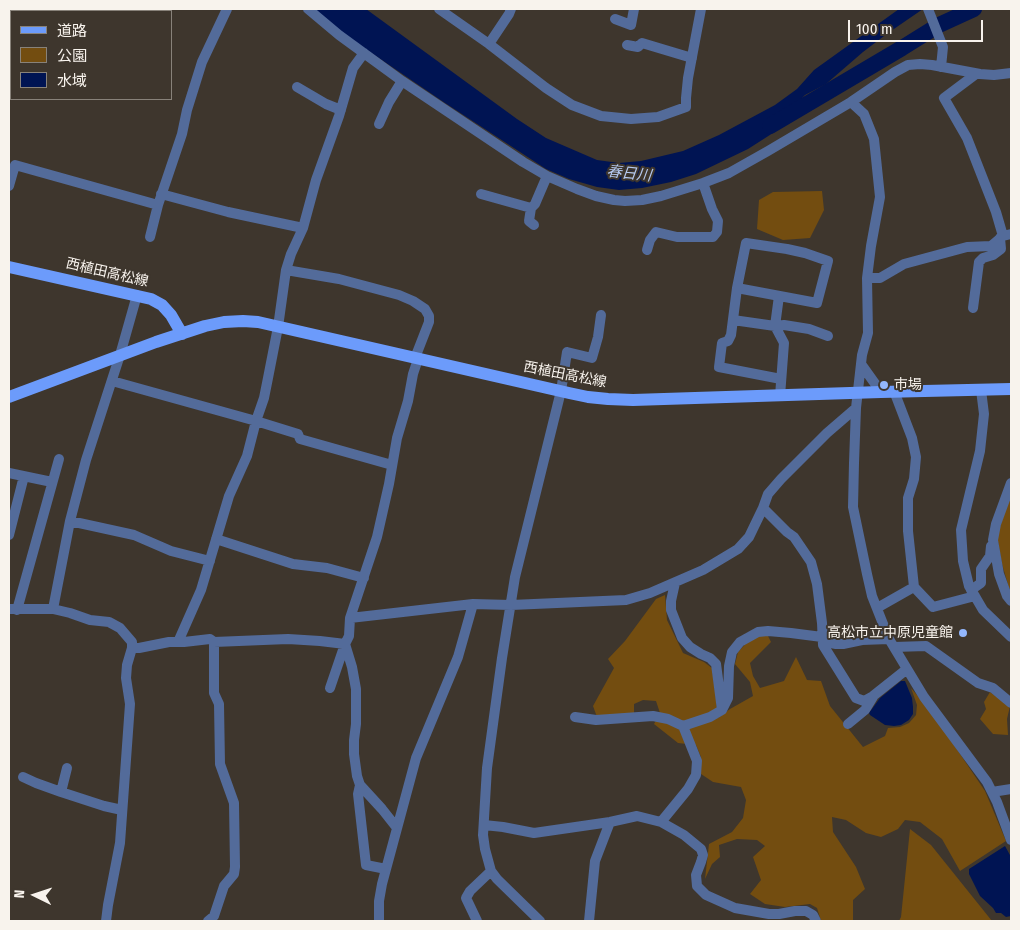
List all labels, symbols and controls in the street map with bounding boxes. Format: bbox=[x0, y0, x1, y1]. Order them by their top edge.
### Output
legend bbox=[10, 10, 172, 100]
scale bar bbox=[850, 10, 985, 42]
text: 100 m bbox=[856, 20, 893, 38]
text: 道路 bbox=[57, 22, 87, 40]
text: 公園 bbox=[57, 47, 87, 65]
text: 水域 bbox=[57, 72, 87, 90]
water label: 春日川 bbox=[606, 163, 652, 185]
street label: 西植田高松線 bbox=[64, 255, 150, 291]
street label: 西植田高松線 bbox=[522, 359, 608, 391]
place label: 市場 bbox=[894, 377, 922, 393]
marker: 市場 bbox=[878, 379, 890, 391]
place label: 高松市立中原児童館 bbox=[827, 625, 953, 641]
marker: 高松市立中原児童館 bbox=[957, 627, 969, 639]
north arrow bbox=[10, 870, 60, 920]
text: N bbox=[11, 889, 28, 899]

